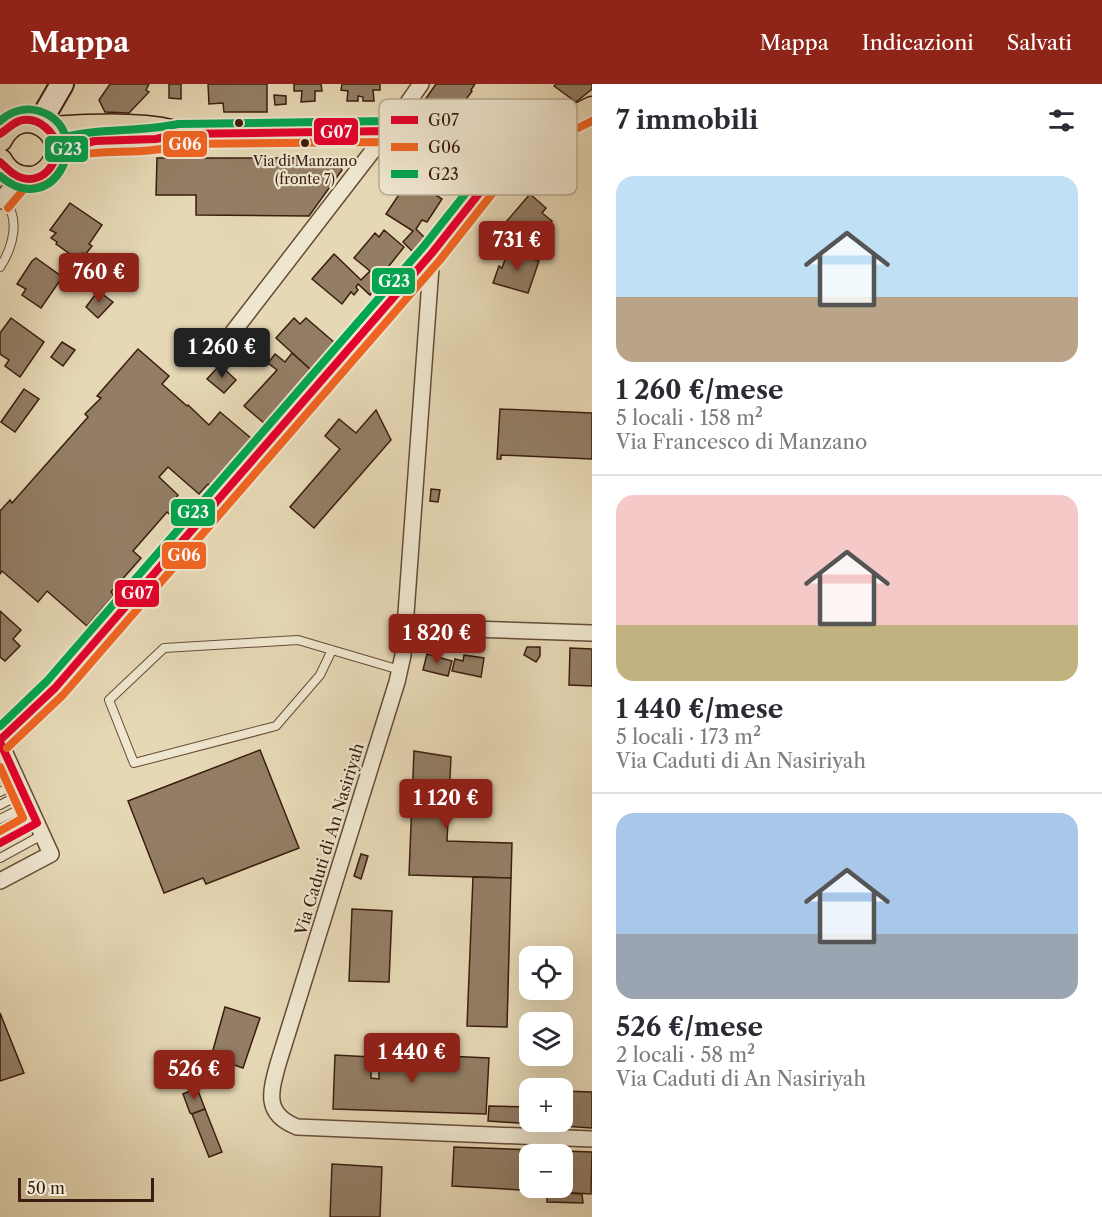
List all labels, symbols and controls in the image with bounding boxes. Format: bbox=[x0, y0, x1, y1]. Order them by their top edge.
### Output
text: Mappa bbox=[30, 25, 129, 59]
text: Mappa bbox=[760, 30, 829, 55]
text: Indicazioni bbox=[862, 30, 974, 55]
text: Salvati bbox=[1007, 30, 1072, 55]
legend bbox=[379, 99, 577, 195]
text: 7 immobili bbox=[616, 104, 758, 136]
icon: filters bbox=[1045, 104, 1078, 137]
text: G07 bbox=[428, 110, 459, 130]
unlabelled marker bbox=[233, 117, 245, 129]
line badge: G07 bbox=[313, 117, 359, 146]
text: G07 bbox=[320, 122, 353, 142]
line badge: G06 bbox=[162, 130, 208, 158]
text: G06 bbox=[168, 134, 202, 154]
line badge: G23 bbox=[44, 135, 89, 163]
marker: Via di Manzano (fronte 7) bbox=[299, 137, 311, 149]
text: G06 bbox=[428, 137, 460, 157]
text: G23 bbox=[50, 139, 82, 159]
place label: Via di Manzano (fronte 7) bbox=[252, 152, 357, 188]
text: G23 bbox=[428, 164, 459, 184]
icon: home bbox=[793, 215, 901, 323]
pin: 731 € bbox=[475, 221, 559, 272]
text: 731 € bbox=[493, 228, 541, 252]
pin: 760 € bbox=[57, 253, 141, 304]
text: 760 € bbox=[73, 260, 125, 284]
line badge: G23 bbox=[371, 267, 416, 295]
text: G23 bbox=[378, 271, 410, 291]
pin: 1 260 € bbox=[167, 328, 277, 379]
text: 1 260 € bbox=[188, 335, 256, 359]
text: 1 260 €/mese bbox=[616, 374, 783, 406]
text: 5 locali · 158 m² bbox=[616, 406, 763, 430]
text: Via Francesco di Manzano bbox=[616, 430, 867, 454]
line badge: G23 bbox=[170, 498, 216, 527]
text: G23 bbox=[177, 502, 209, 522]
icon: home bbox=[793, 534, 901, 642]
line badge: G06 bbox=[161, 541, 207, 570]
text: G06 bbox=[167, 545, 201, 565]
line badge: G07 bbox=[114, 579, 160, 608]
text: G07 bbox=[121, 583, 154, 603]
pin: 1 820 € bbox=[382, 614, 492, 665]
text: 1 820 € bbox=[403, 621, 471, 645]
text: 1 440 €/mese bbox=[616, 693, 783, 725]
text: 5 locali · 173 m² bbox=[616, 725, 761, 749]
street label: Via Caduti di An Nasiriyah bbox=[290, 740, 368, 938]
text: Via Caduti di An Nasiriyah bbox=[616, 749, 866, 773]
pin: 1 120 € bbox=[391, 779, 501, 830]
text: 1 120 € bbox=[413, 786, 479, 810]
icon: home bbox=[793, 852, 901, 960]
map controls bbox=[519, 946, 573, 1198]
button: locate bbox=[519, 946, 573, 1000]
text: 526 €/mese bbox=[616, 1011, 763, 1043]
button: layers bbox=[519, 1012, 573, 1066]
pin: 1 440 € bbox=[357, 1033, 467, 1084]
text: 1 440 € bbox=[378, 1040, 446, 1064]
text: 2 locali · 58 m² bbox=[616, 1043, 755, 1067]
pin: 526 € bbox=[152, 1050, 236, 1101]
text: 526 € bbox=[168, 1057, 220, 1081]
text: Via Caduti di An Nasiriyah bbox=[616, 1067, 866, 1091]
button: + bbox=[519, 1078, 573, 1132]
button: − bbox=[519, 1144, 573, 1198]
scale bar bbox=[18, 1175, 154, 1202]
text: 50 m bbox=[27, 1178, 65, 1198]

